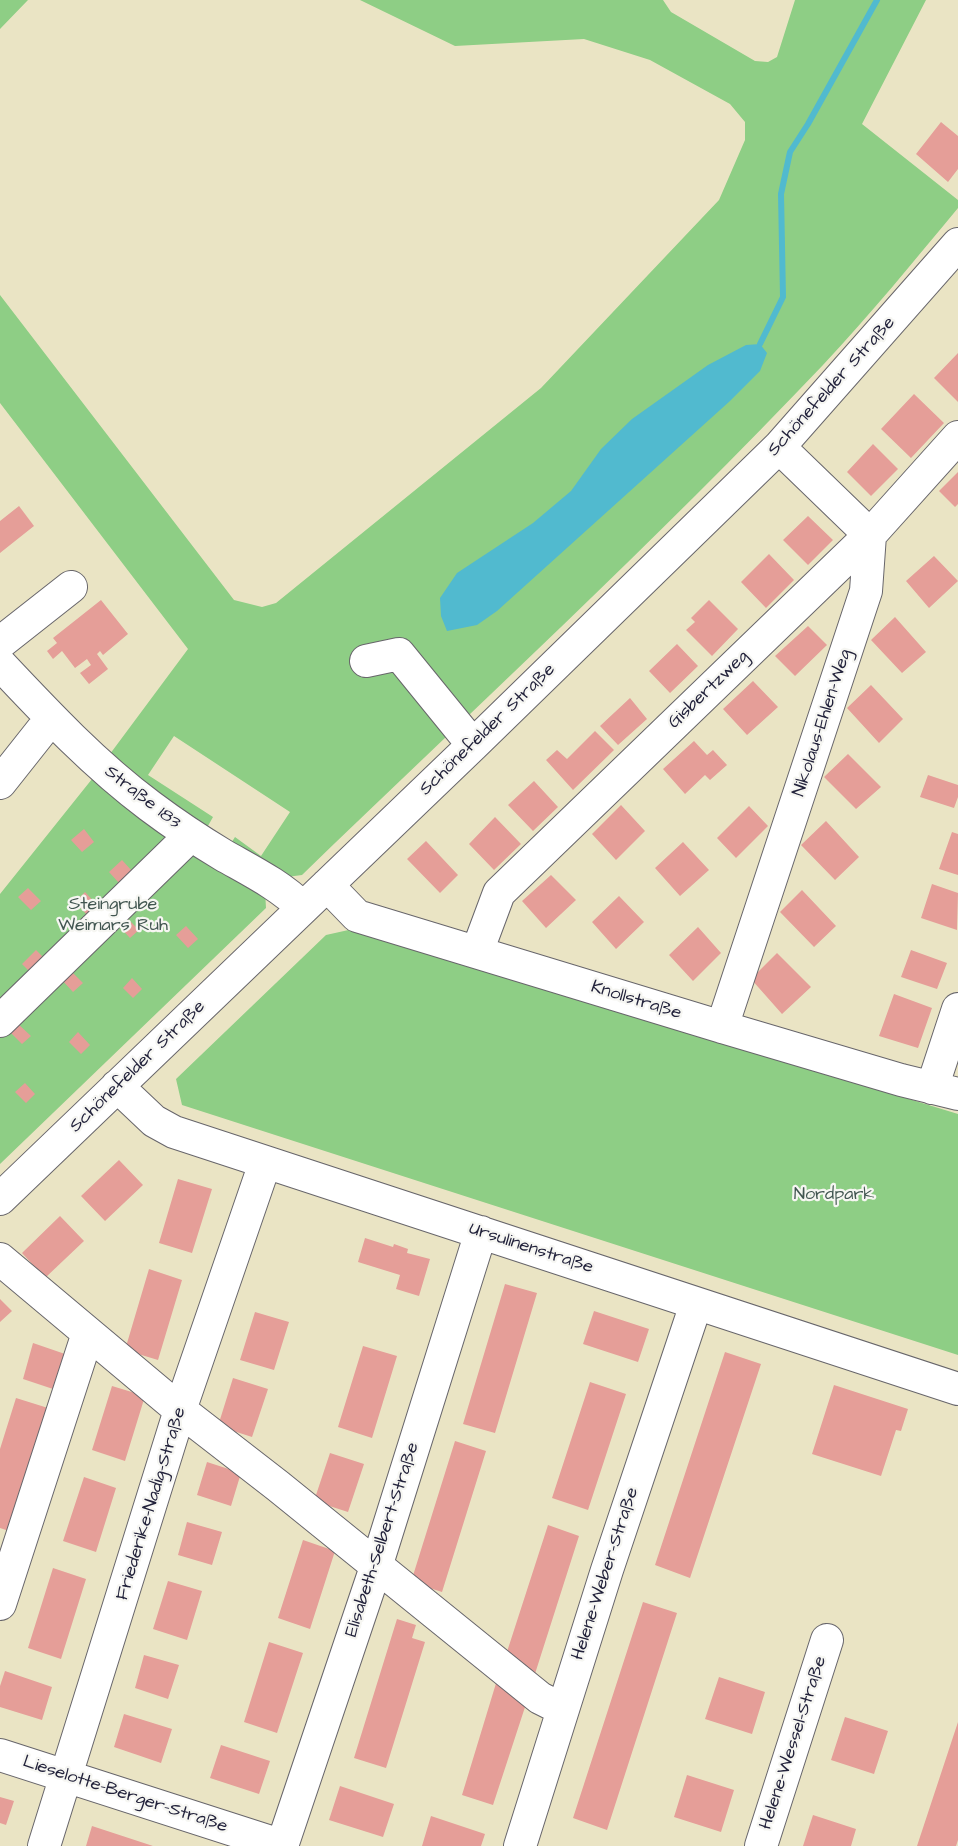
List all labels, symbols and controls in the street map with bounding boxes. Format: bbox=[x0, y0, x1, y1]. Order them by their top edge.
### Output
street label: Schönefelder Straße bbox=[764, 313, 900, 461]
street label: Gisbertzweg bbox=[664, 646, 754, 734]
street label: Nikolaus-Ehlen-Weg bbox=[789, 647, 857, 799]
street label: Schönefelder Straße bbox=[416, 660, 560, 800]
street label: Straße 183 bbox=[100, 762, 184, 834]
park label: Steingrube Weimars Ruh bbox=[58, 894, 168, 936]
street label: Knollstraße bbox=[588, 977, 684, 1025]
street label: Schönefelder Straße bbox=[66, 997, 210, 1137]
park label: Nordpark bbox=[794, 1184, 874, 1206]
street label: Ursulinenstraße bbox=[466, 1219, 596, 1279]
street label: Friederike-Nadig-Straße bbox=[112, 1405, 192, 1603]
street label: Elisabeth-Selbert-Straße bbox=[341, 1440, 425, 1640]
street label: Helene-Weber-Straße bbox=[568, 1485, 644, 1663]
street label: Helene-Wessel-Straße bbox=[756, 1654, 832, 1832]
street label: Lieselotte-Berger-Straße bbox=[20, 1752, 230, 1838]

